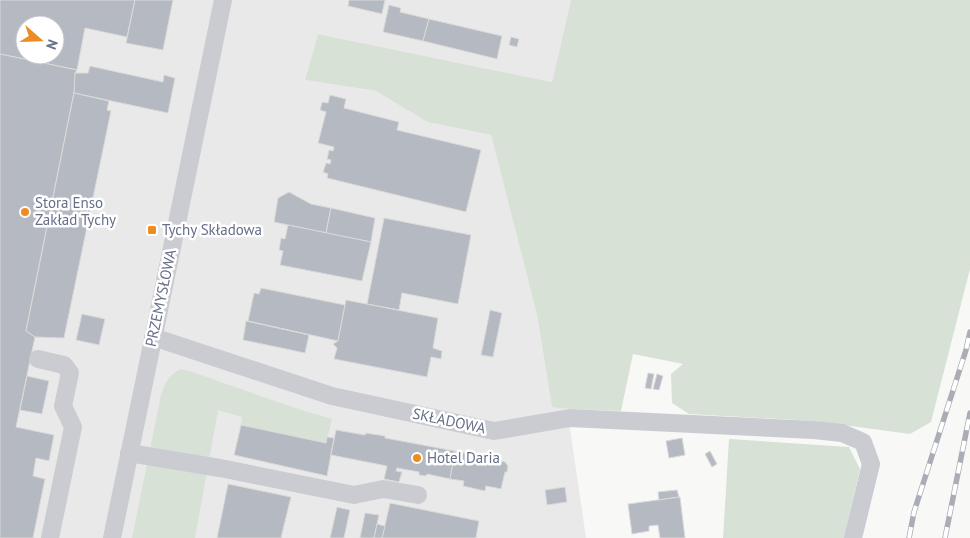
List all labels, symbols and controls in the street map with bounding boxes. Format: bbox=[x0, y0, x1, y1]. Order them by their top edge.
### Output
north arrow bbox=[15, 15, 65, 65]
text: N bbox=[42, 37, 62, 52]
place label: Stora Enso Zakład Tychy bbox=[35, 193, 116, 229]
marker: Stora Enso Zakład Tychy bbox=[19, 206, 31, 218]
place label: Tychy Składowa bbox=[162, 220, 262, 239]
marker: Tychy Składowa bbox=[146, 224, 158, 236]
street label: PRZEMYSŁOWA bbox=[141, 247, 180, 348]
street label: SKŁADOWA bbox=[411, 403, 488, 438]
place label: Hotel Daria bbox=[427, 448, 500, 467]
marker: Hotel Daria bbox=[411, 452, 423, 464]

